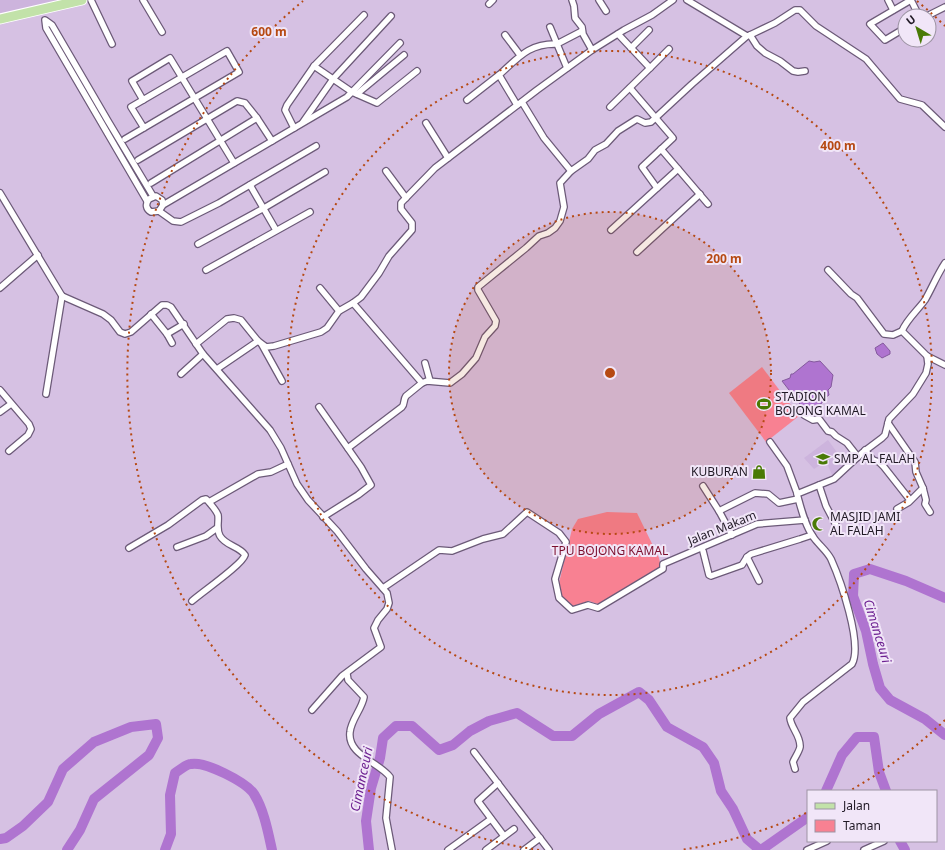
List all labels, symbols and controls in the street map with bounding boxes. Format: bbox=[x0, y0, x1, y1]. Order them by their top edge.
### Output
north arrow bbox=[897, 8, 937, 48]
text: U bbox=[903, 11, 918, 28]
text: 600 m bbox=[251, 23, 287, 40]
text: 400 m bbox=[820, 137, 856, 154]
text: 200 m bbox=[706, 250, 742, 267]
centre of rings bbox=[603, 366, 617, 380]
place label: STADION BOJONG KAMAL bbox=[775, 388, 866, 419]
sports icon: STADION BOJONG KAMAL bbox=[756, 396, 772, 412]
place label: SMP AL FALAH bbox=[834, 450, 915, 467]
school or university icon: SMP AL FALAH bbox=[815, 451, 831, 467]
place label: KUBURAN bbox=[691, 463, 748, 480]
shop icon: KUBURAN bbox=[751, 464, 767, 480]
street label: Jalan Makam bbox=[684, 506, 759, 549]
place label: MASJID JAMI AL FALAH bbox=[830, 508, 900, 539]
mosque icon: MASJID JAMI AL FALAH bbox=[811, 516, 827, 532]
park label: TPU BOJONG KAMAL bbox=[552, 542, 668, 559]
water label: Cimanceuri bbox=[860, 597, 896, 666]
water label: Cimanceuri bbox=[345, 744, 377, 813]
legend bbox=[807, 790, 937, 842]
text: Jalan bbox=[842, 797, 870, 814]
text: Taman bbox=[843, 817, 881, 834]

